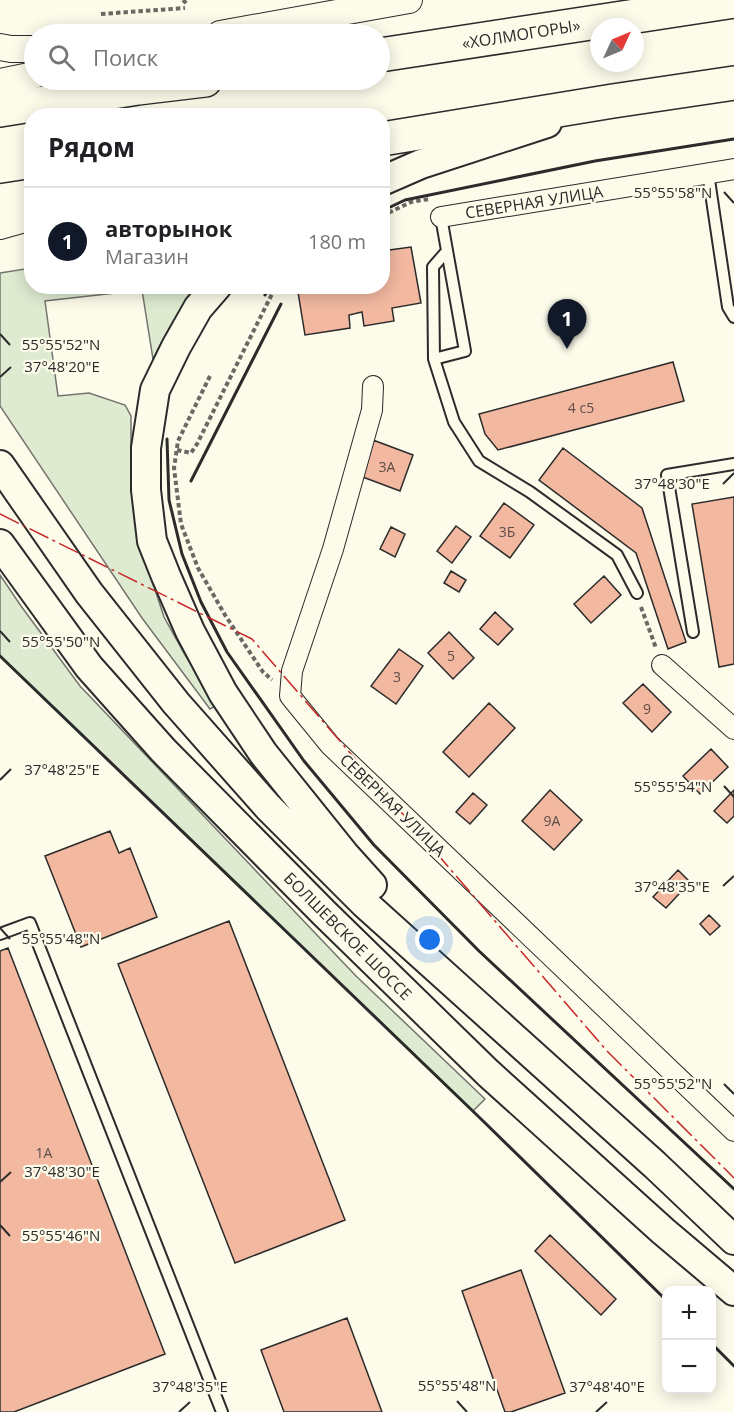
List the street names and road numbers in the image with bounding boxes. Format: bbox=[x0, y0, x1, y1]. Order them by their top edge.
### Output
street label: «ХОЛМОГОРЫ» bbox=[460, 14, 582, 54]
street label: СЕВЕРНАЯ УЛИЦА bbox=[464, 180, 605, 224]
street label: СЕВЕРНАЯ УЛИЦА bbox=[335, 749, 451, 862]
street label: БОЛШЕВСКОЕ ШОССЕ bbox=[279, 867, 417, 1005]

